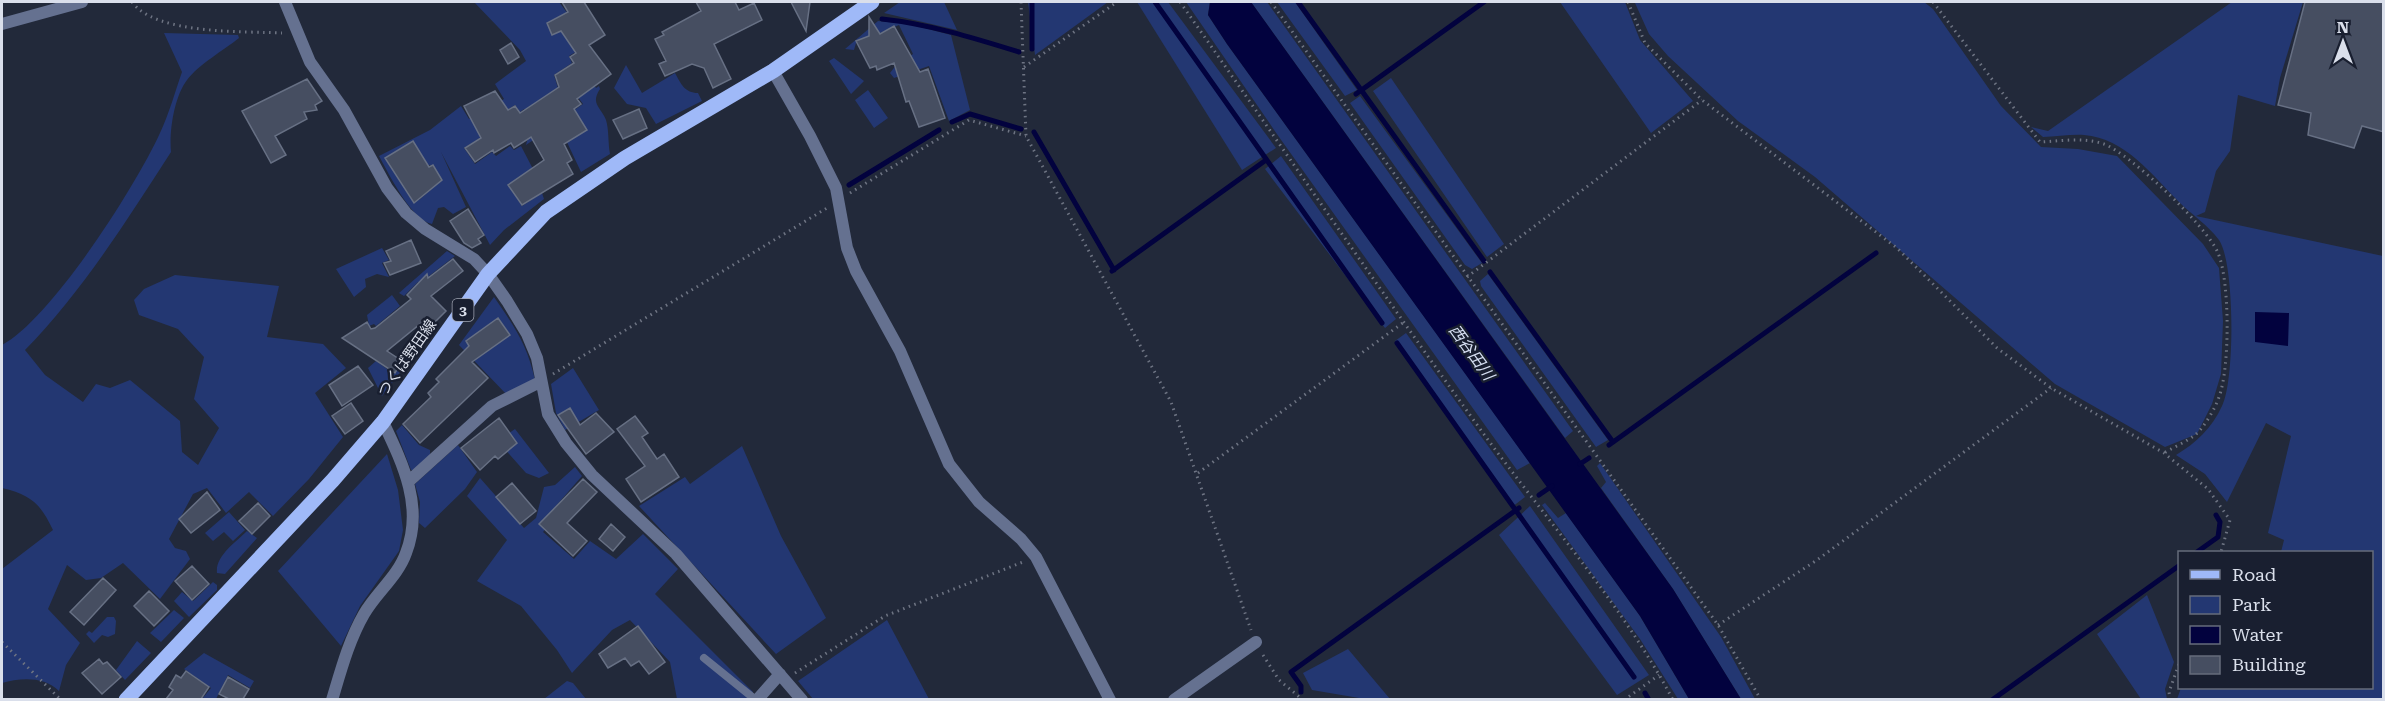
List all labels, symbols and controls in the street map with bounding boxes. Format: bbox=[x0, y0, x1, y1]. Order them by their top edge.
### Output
north arrow bbox=[2313, 12, 2373, 72]
text: N bbox=[2337, 18, 2349, 37]
road number: 3 bbox=[452, 299, 474, 321]
street label: つくば野田線 bbox=[374, 316, 440, 400]
water label: 西谷田川 bbox=[1445, 321, 1499, 385]
legend bbox=[2178, 551, 2373, 689]
text: Road bbox=[2232, 564, 2277, 585]
text: Park bbox=[2232, 594, 2272, 615]
text: Water bbox=[2232, 624, 2283, 645]
text: Building bbox=[2232, 654, 2306, 675]

